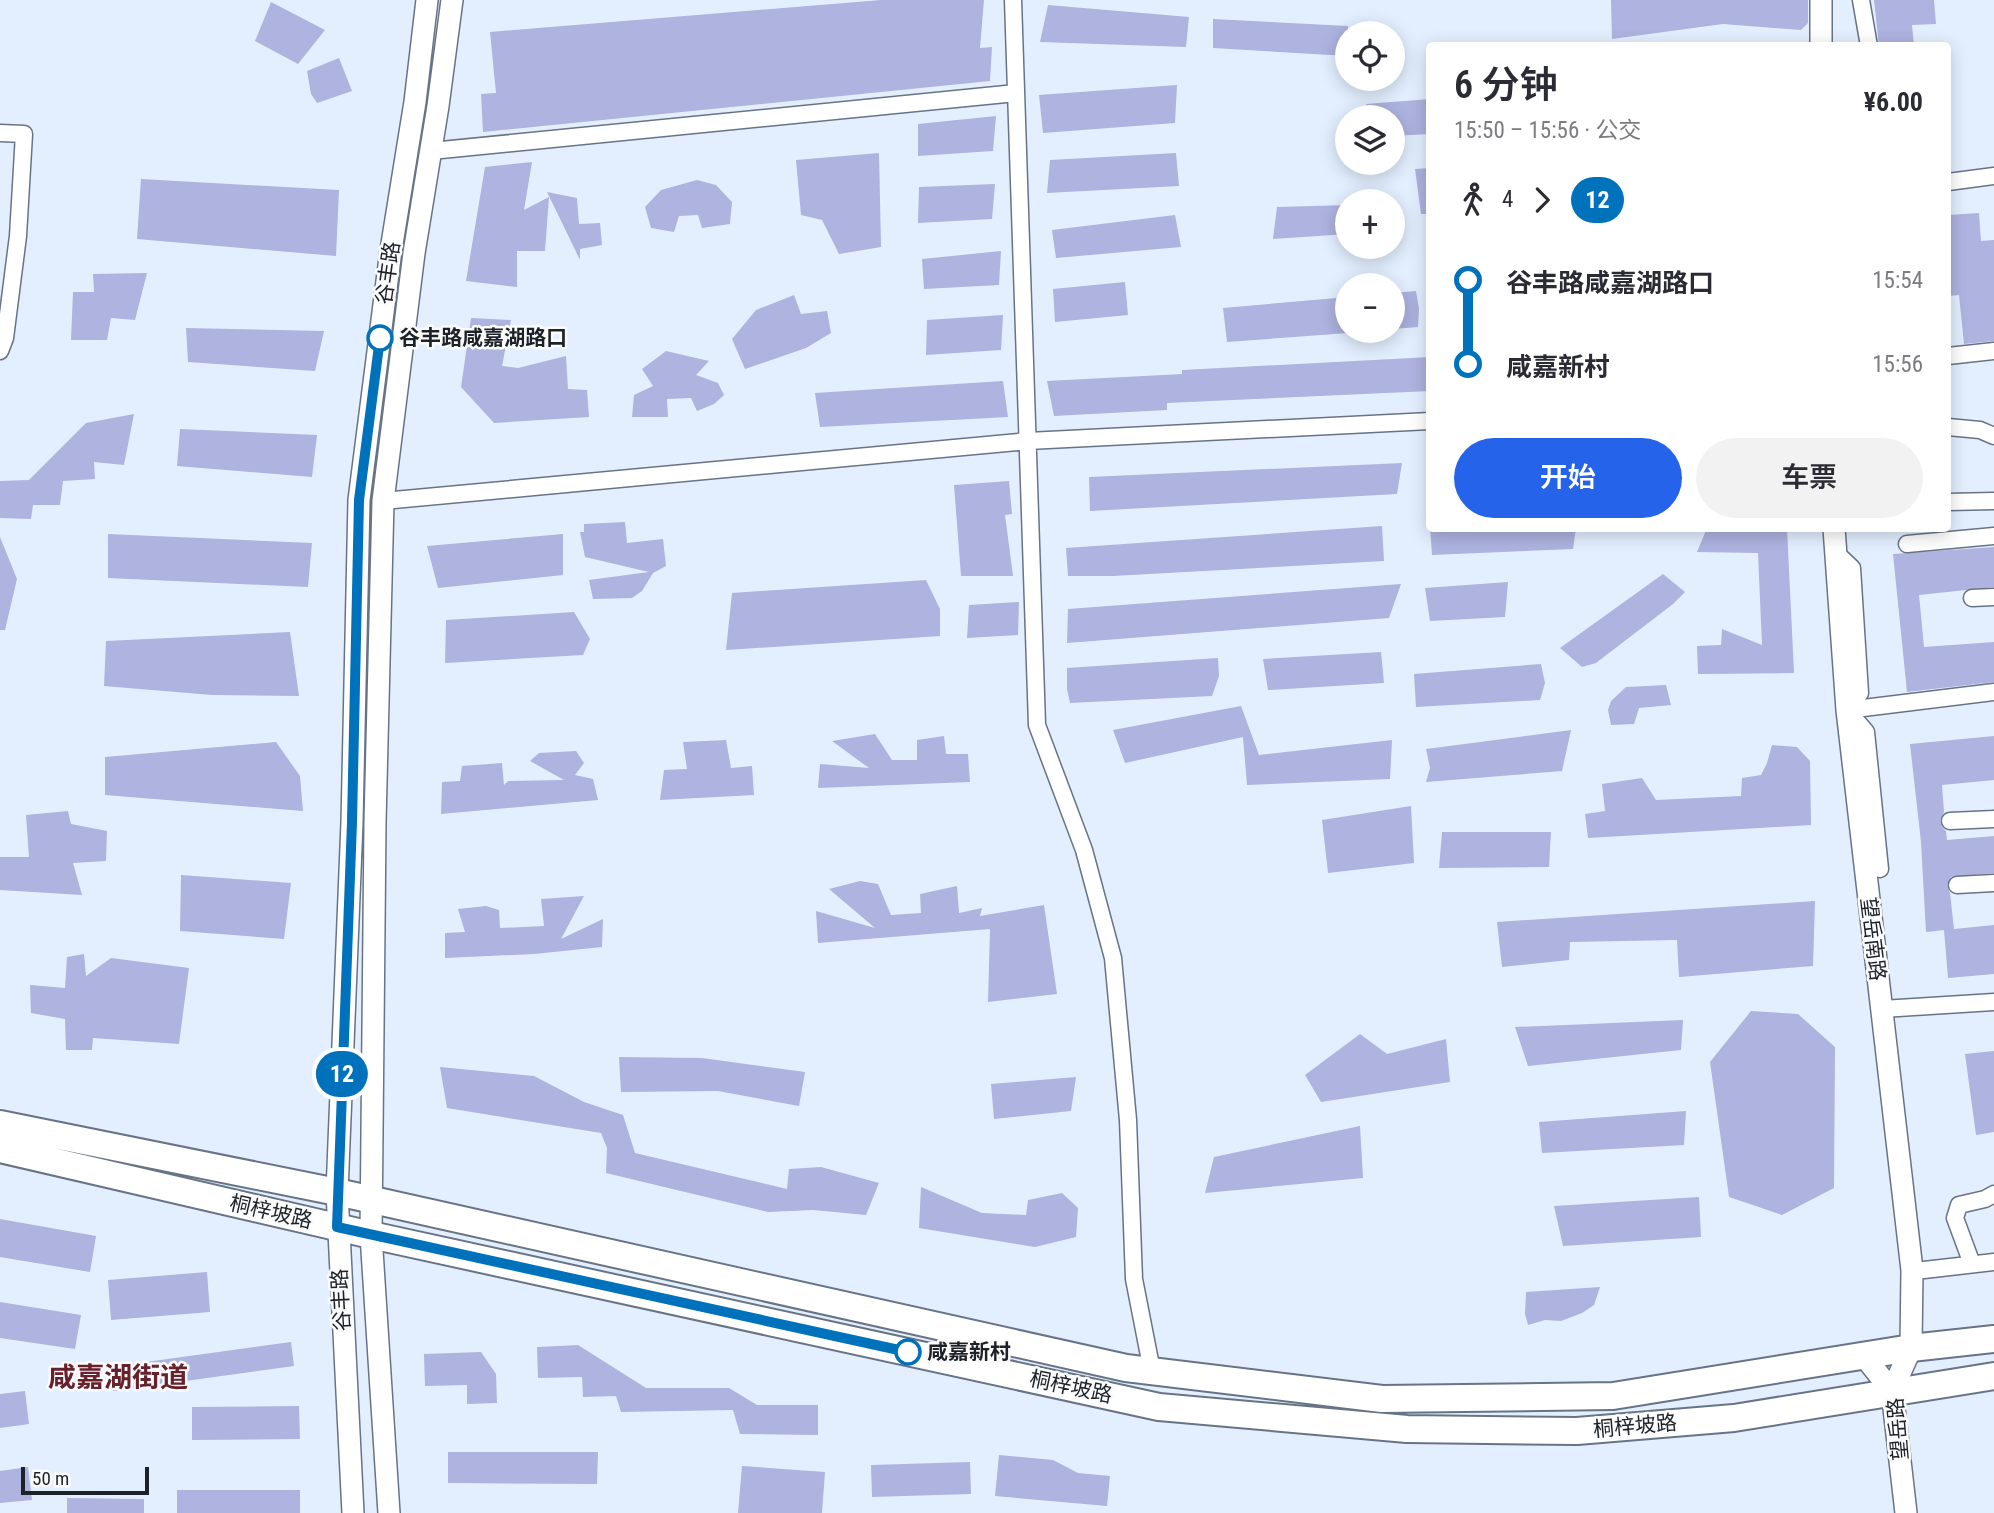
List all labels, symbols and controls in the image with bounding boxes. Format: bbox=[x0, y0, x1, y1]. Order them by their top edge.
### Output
map controls bbox=[1335, 21, 1405, 343]
button: locate bbox=[1335, 21, 1405, 91]
text: 6 分钟 bbox=[1454, 63, 1558, 107]
text: ¥6.00 bbox=[1864, 87, 1923, 117]
button: layers bbox=[1335, 105, 1405, 175]
text: 15:50 – 15:56 · 公交 bbox=[1454, 117, 1641, 144]
icon: walk bbox=[1454, 181, 1492, 219]
icon: forward bbox=[1523, 181, 1561, 219]
text: 4 bbox=[1502, 186, 1513, 213]
text: 12 bbox=[1585, 186, 1610, 214]
button: + bbox=[1335, 189, 1405, 259]
street label: 谷丰路 bbox=[372, 240, 404, 306]
text: 15:54 bbox=[1872, 267, 1923, 294]
text: 谷丰路咸嘉湖路口 bbox=[1506, 268, 1714, 298]
button: − bbox=[1335, 273, 1405, 343]
marker: 谷丰路咸嘉湖路口 bbox=[367, 325, 393, 351]
place label: 谷丰路咸嘉湖路口 bbox=[399, 326, 567, 350]
text: 15:56 bbox=[1872, 351, 1923, 378]
text: 咸嘉新村 bbox=[1506, 352, 1610, 382]
button: 开始 bbox=[1454, 438, 1682, 518]
button: 车票 bbox=[1696, 438, 1923, 518]
street label: 望岳南路 bbox=[1856, 896, 1890, 982]
line badge: 12 bbox=[310, 1051, 374, 1097]
text: 12 bbox=[330, 1060, 354, 1088]
street label: 桐梓坡路 bbox=[227, 1191, 315, 1233]
street label: 谷丰路 bbox=[327, 1268, 355, 1332]
marker: 咸嘉新村 bbox=[895, 1339, 921, 1365]
place label: 咸嘉新村 bbox=[927, 1340, 1011, 1364]
district label: 咸嘉湖街道 bbox=[48, 1361, 188, 1394]
street label: 桐梓坡路 bbox=[1027, 1367, 1115, 1407]
street label: 望岳路 bbox=[1883, 1397, 1913, 1461]
street label: 桐梓坡路 bbox=[1592, 1410, 1678, 1442]
scale bar bbox=[21, 1464, 149, 1496]
text: 50 m bbox=[32, 1467, 69, 1490]

